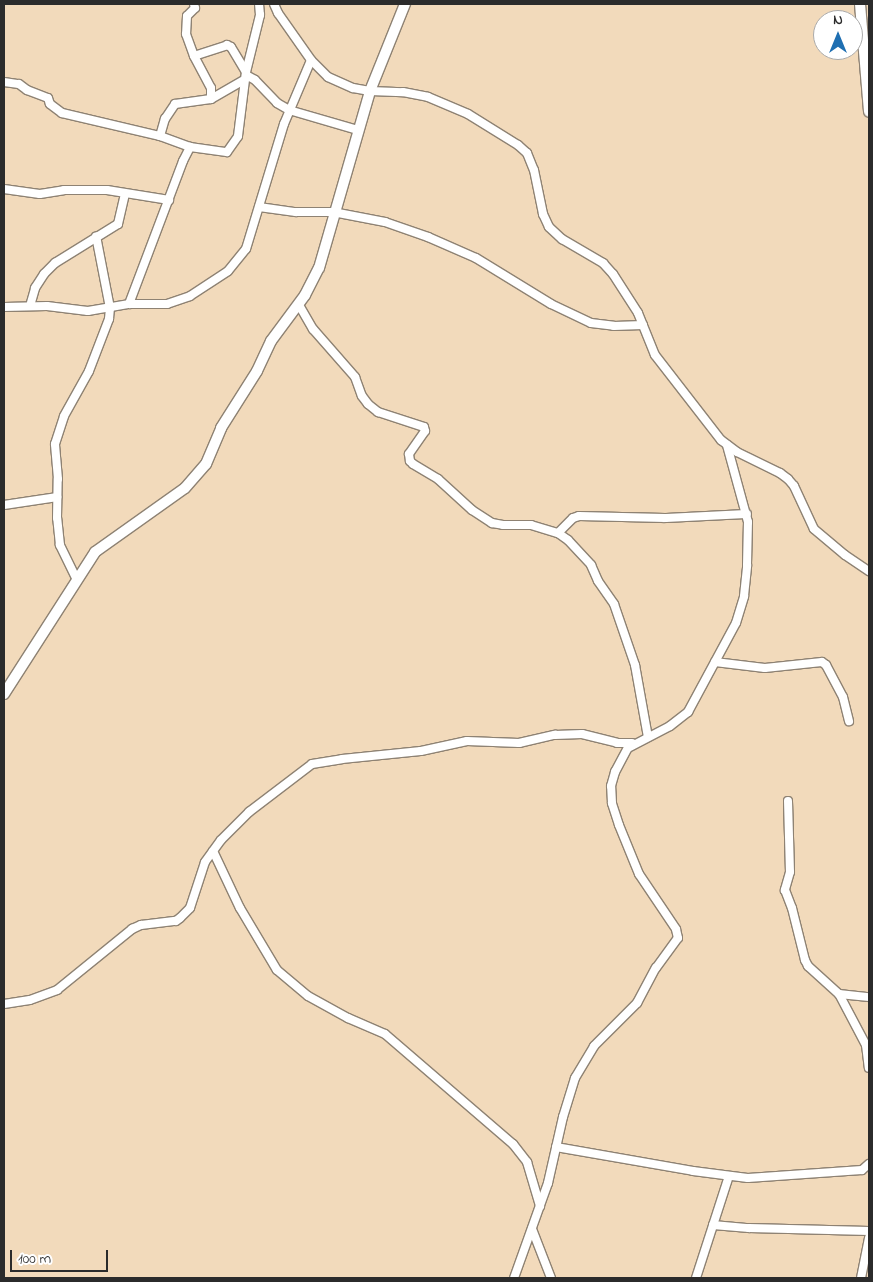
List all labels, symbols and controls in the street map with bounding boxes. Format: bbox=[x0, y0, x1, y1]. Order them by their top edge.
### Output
north arrow bbox=[813, 10, 863, 60]
text: N bbox=[833, 10, 843, 31]
scale bar bbox=[12, 1240, 110, 1272]
text: 100 m bbox=[18, 1248, 51, 1270]

